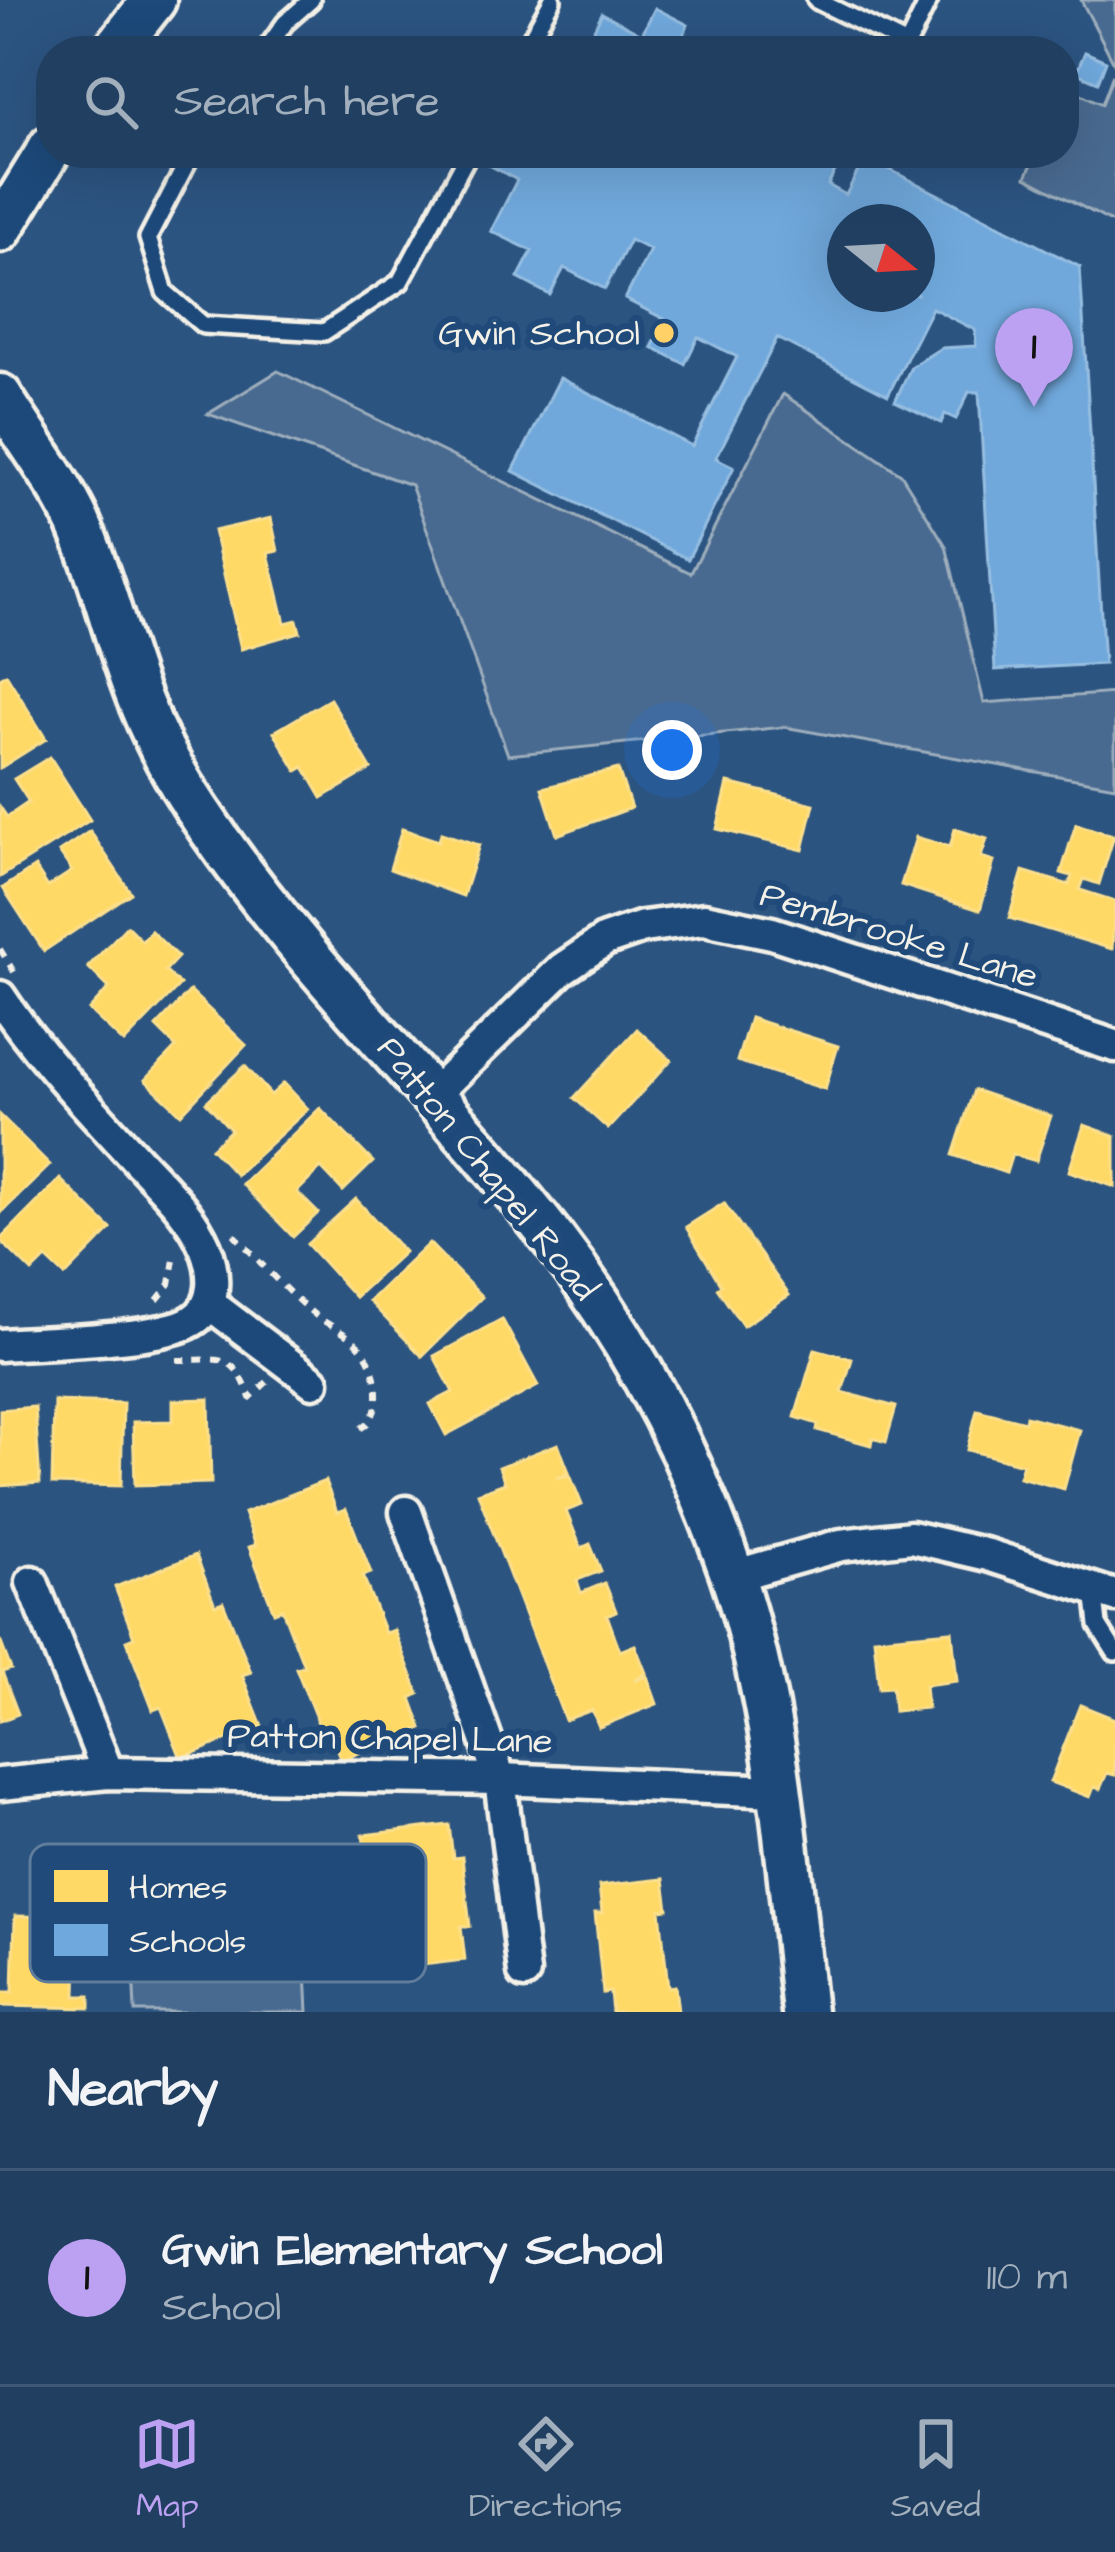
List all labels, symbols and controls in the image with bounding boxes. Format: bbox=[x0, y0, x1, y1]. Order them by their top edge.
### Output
search box bbox=[36, 36, 1079, 168]
icon: search bbox=[78, 69, 144, 135]
text: Search here bbox=[174, 71, 440, 133]
north arrow bbox=[827, 204, 935, 312]
place label: Gwin School bbox=[438, 308, 640, 359]
pin: 1 bbox=[995, 308, 1073, 407]
marker: Gwin School bbox=[651, 320, 677, 346]
your location bbox=[642, 720, 702, 780]
street label: Pembrooke Lane bbox=[754, 870, 1044, 1002]
street label: Patton Chapel Road bbox=[364, 1026, 610, 1312]
street label: Patton Chapel Lane bbox=[227, 1711, 553, 1767]
legend bbox=[30, 1844, 426, 1982]
text: Homes bbox=[129, 1865, 228, 1911]
text: Schools bbox=[129, 1919, 246, 1965]
text: Nearby bbox=[48, 2055, 218, 2126]
text: Gwin Elementary School bbox=[162, 2220, 663, 2282]
text: 1 bbox=[85, 2251, 90, 2305]
text: 110 m bbox=[986, 2251, 1067, 2305]
text: School bbox=[162, 2282, 281, 2336]
tab: Map bbox=[134, 2411, 200, 2529]
tab: Directions bbox=[469, 2411, 622, 2529]
tab: Saved bbox=[891, 2411, 981, 2529]

